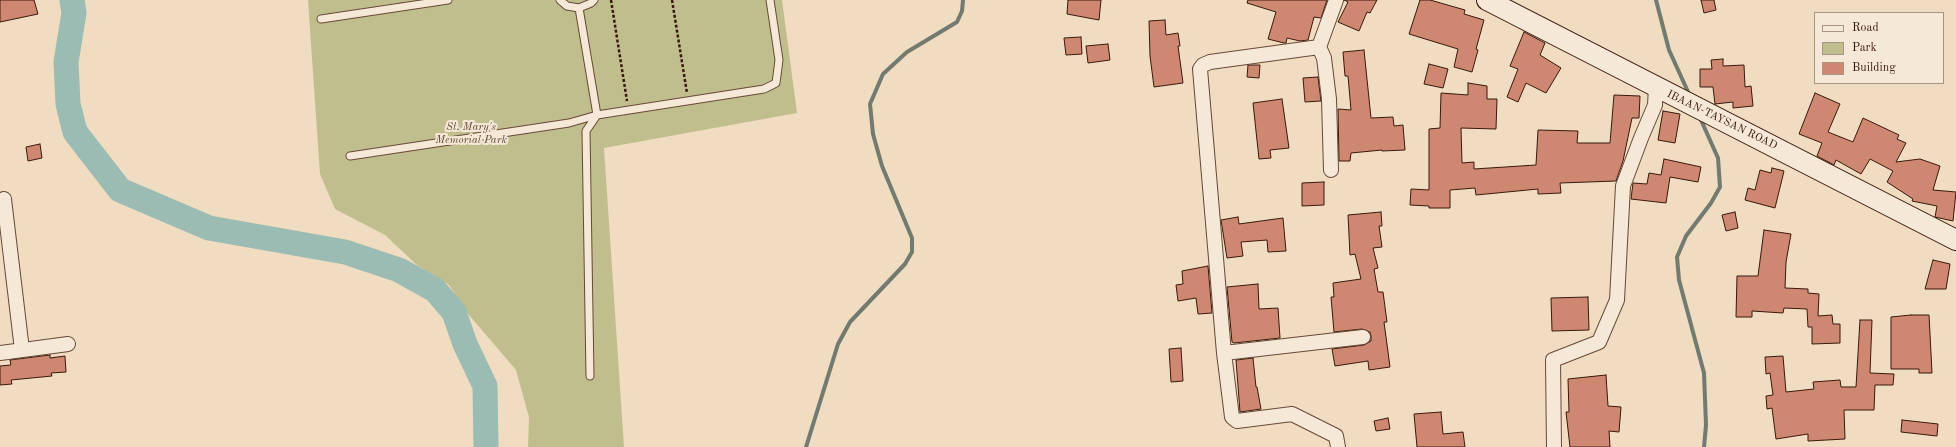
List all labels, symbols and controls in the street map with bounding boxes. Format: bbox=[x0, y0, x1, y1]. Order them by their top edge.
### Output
legend bbox=[1814, 12, 1944, 84]
text: Road bbox=[1852, 22, 1879, 34]
text: Park bbox=[1852, 42, 1877, 54]
text: Building bbox=[1852, 62, 1896, 74]
street label: IBAAN-TAYSAN ROAD bbox=[1665, 87, 1779, 153]
park label: St. Mary's Memorial Park bbox=[435, 120, 507, 146]

